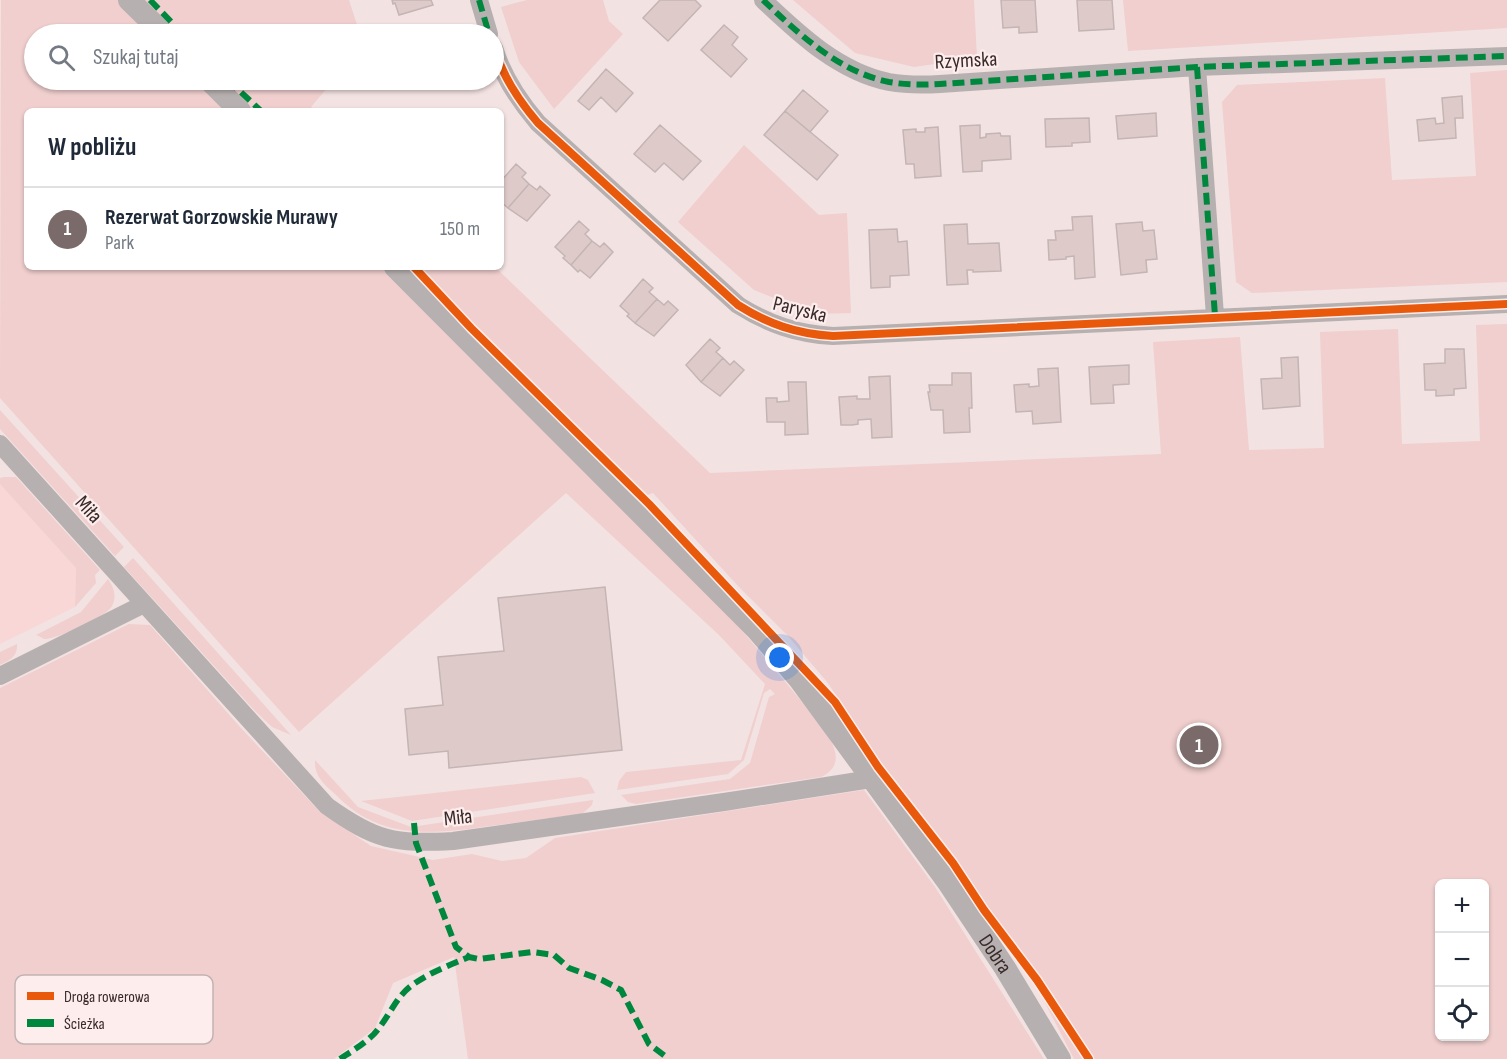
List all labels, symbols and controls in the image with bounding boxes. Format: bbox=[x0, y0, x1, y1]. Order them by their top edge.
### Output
search box bbox=[24, 24, 504, 90]
icon: search bbox=[45, 41, 78, 74]
text: Szukaj tutaj bbox=[93, 44, 179, 71]
street label: Rzymska bbox=[934, 46, 998, 75]
text: W pobliżu bbox=[48, 132, 136, 163]
text: Rezerwat Gorzowskie Murawy bbox=[105, 204, 338, 231]
text: 1 bbox=[64, 217, 71, 241]
text: 150 m bbox=[440, 217, 480, 241]
text: Park bbox=[105, 231, 134, 255]
street label: Paryska bbox=[770, 291, 829, 328]
street label: Miła bbox=[70, 490, 107, 528]
your location bbox=[765, 643, 794, 672]
pin: 1 bbox=[1180, 722, 1218, 768]
street label: Miła bbox=[443, 804, 473, 831]
map controls bbox=[1435, 879, 1489, 1041]
button: + bbox=[1435, 879, 1489, 933]
street label: Dobra bbox=[973, 930, 1017, 978]
button: − bbox=[1435, 933, 1489, 987]
legend bbox=[15, 975, 213, 1044]
button: locate bbox=[1435, 987, 1489, 1041]
text: Droga rowerowa bbox=[64, 988, 150, 1007]
text: Ścieżka bbox=[64, 1015, 105, 1034]

